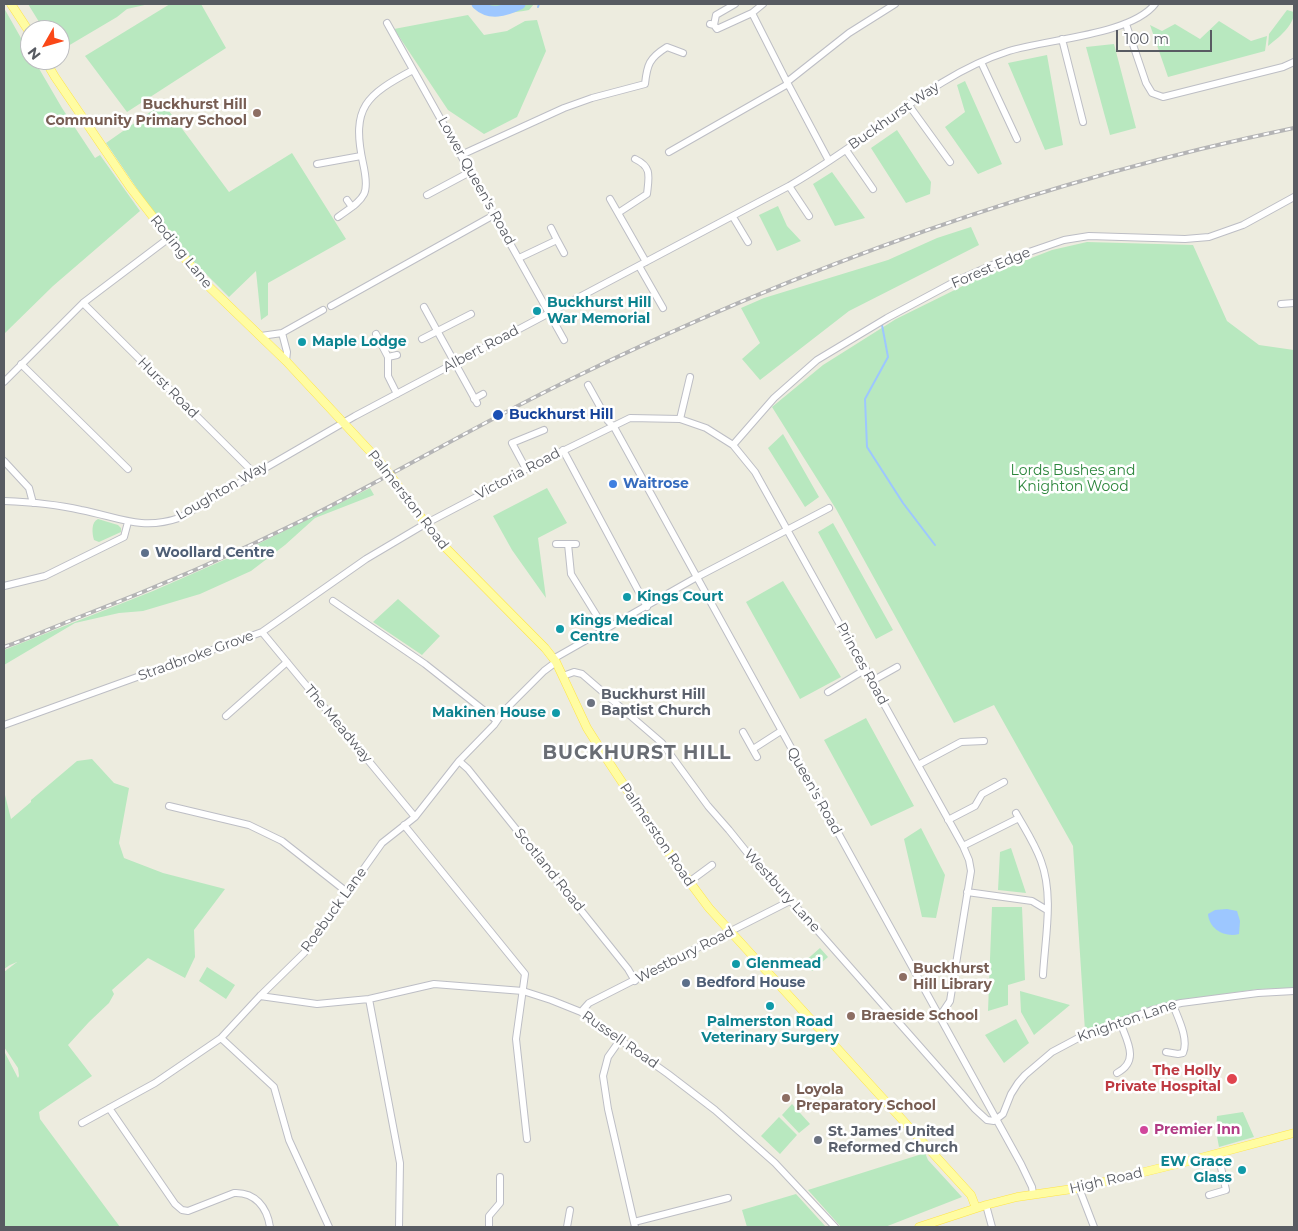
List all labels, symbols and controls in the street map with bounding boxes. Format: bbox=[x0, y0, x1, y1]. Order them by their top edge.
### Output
north arrow bbox=[20, 20, 70, 70]
scale bar bbox=[1118, 20, 1214, 52]
text: 100 m bbox=[1124, 29, 1169, 48]
text: N bbox=[23, 44, 45, 64]
street label: Buckhurst Way bbox=[845, 78, 943, 154]
place label: Buckhurst Hill Community Primary School bbox=[46, 97, 247, 130]
marker: Buckhurst Hill Community Primary School bbox=[251, 107, 263, 119]
street label: Lower Queen's Road bbox=[434, 114, 518, 248]
street label: Roding Lane bbox=[146, 212, 216, 292]
street label: Forest Edge bbox=[949, 244, 1033, 292]
place label: Buckhurst Hill War Memorial bbox=[547, 295, 651, 328]
marker: Buckhurst Hill War Memorial bbox=[531, 305, 543, 317]
street label: Albert Road bbox=[440, 322, 522, 376]
place label: Maple Lodge bbox=[312, 334, 407, 350]
marker: Maple Lodge bbox=[296, 336, 308, 348]
street label: Hurst Road bbox=[134, 354, 202, 422]
place label: Buckhurst Hill bbox=[509, 407, 613, 423]
marker: Buckhurst Hill bbox=[491, 408, 505, 422]
street label: Victoria Road bbox=[473, 445, 563, 503]
street label: Palmerston Road bbox=[364, 447, 452, 553]
street label: Loughton Way bbox=[173, 458, 271, 524]
park label: Lords Bushes and Knighton Wood bbox=[1011, 463, 1135, 496]
place label: Waitrose bbox=[623, 476, 689, 492]
marker: Waitrose bbox=[607, 478, 619, 490]
place label: Woollard Centre bbox=[155, 545, 275, 561]
marker: Woollard Centre bbox=[139, 547, 151, 559]
place label: Kings Court bbox=[637, 589, 723, 605]
marker: Kings Court bbox=[621, 591, 633, 603]
place label: Kings Medical Centre bbox=[570, 613, 673, 646]
street label: Princes Road bbox=[832, 620, 892, 708]
marker: Kings Medical Centre bbox=[554, 623, 566, 635]
street label: Stradbroke Grove bbox=[136, 627, 256, 685]
street label: The Meadway bbox=[301, 682, 375, 766]
place label: Buckhurst Hill Baptist Church bbox=[601, 687, 711, 720]
marker: Buckhurst Hill Baptist Church bbox=[585, 697, 597, 709]
place label: Makinen House bbox=[432, 705, 546, 721]
marker: Makinen House bbox=[550, 707, 562, 719]
district label: BUCKHURST HILL bbox=[541, 742, 733, 764]
street label: Queen's Road bbox=[783, 744, 845, 838]
street label: Palmerston Road bbox=[616, 780, 698, 890]
street label: Scotland Road bbox=[510, 825, 588, 915]
street label: Westbury Lane bbox=[740, 846, 824, 936]
street label: Roebuck Lane bbox=[298, 864, 370, 956]
street label: Westbury Road bbox=[633, 923, 737, 987]
place label: Glenmead bbox=[746, 956, 821, 972]
marker: Glenmead bbox=[730, 958, 742, 970]
place label: Buckhurst Hill Library bbox=[913, 961, 992, 994]
marker: Buckhurst Hill Library bbox=[897, 971, 909, 983]
place label: Bedford House bbox=[696, 975, 806, 991]
marker: Bedford House bbox=[680, 977, 692, 989]
street label: Knighton Lane bbox=[1075, 996, 1179, 1046]
marker: Palmerston Road Veterinary Surgery bbox=[764, 1000, 776, 1012]
street label: Russell Road bbox=[579, 1007, 661, 1073]
place label: Braeside School bbox=[861, 1008, 978, 1024]
marker: Braeside School bbox=[845, 1010, 857, 1022]
place label: Palmerston Road Veterinary Surgery bbox=[701, 1014, 839, 1046]
place label: The Holly Private Hospital bbox=[1105, 1063, 1221, 1096]
marker: The Holly Private Hospital bbox=[1225, 1072, 1239, 1086]
place label: Loyola Preparatory School bbox=[796, 1082, 936, 1114]
marker: Loyola Preparatory School bbox=[780, 1092, 792, 1104]
place label: Premier Inn bbox=[1154, 1122, 1241, 1138]
place label: St. James' United Reformed Church bbox=[828, 1124, 958, 1156]
marker: Premier Inn bbox=[1138, 1124, 1150, 1136]
marker: St. James' United Reformed Church bbox=[812, 1134, 824, 1146]
place label: EW Grace Glass bbox=[1161, 1154, 1232, 1186]
street label: High Road bbox=[1068, 1164, 1144, 1198]
marker: EW Grace Glass bbox=[1236, 1164, 1248, 1176]

